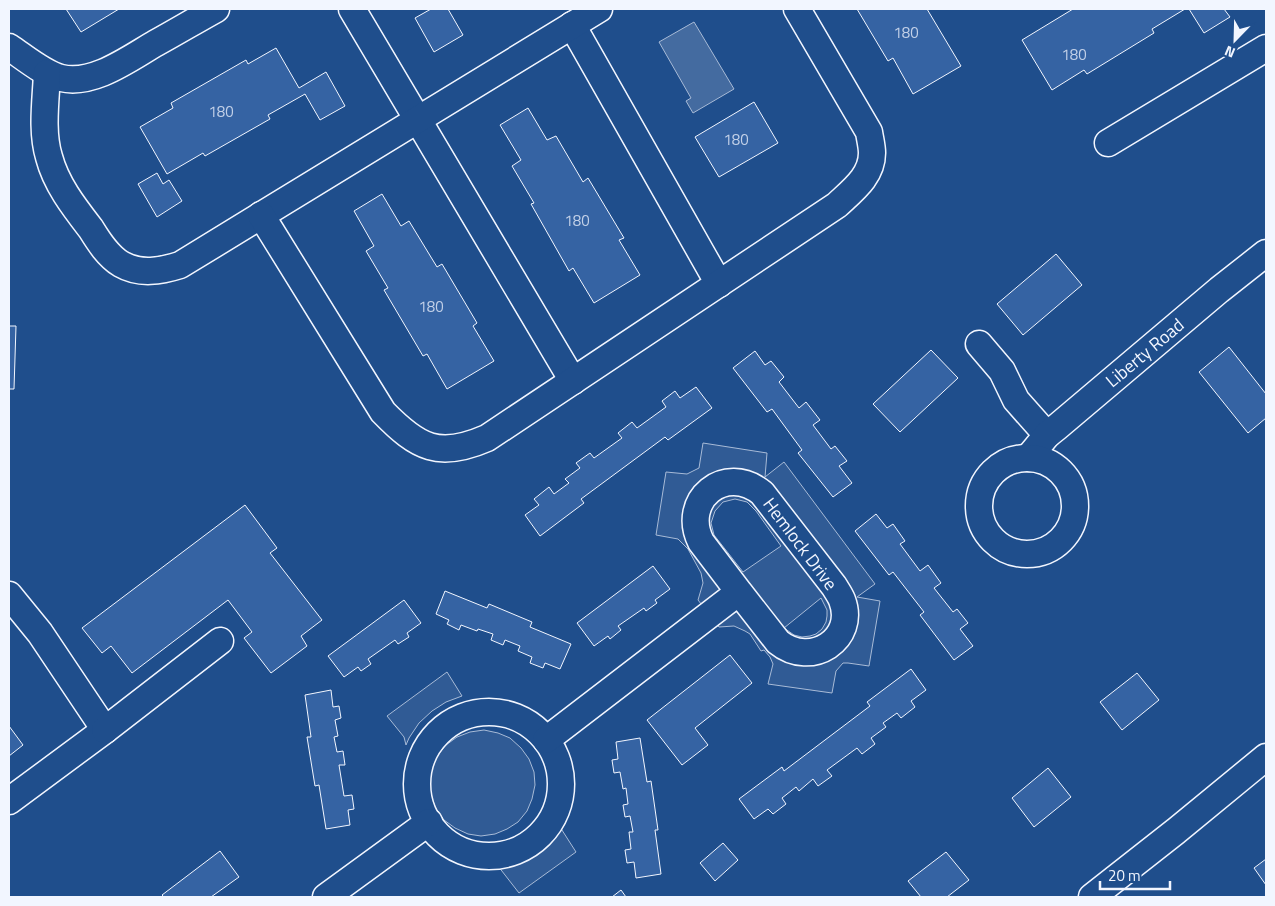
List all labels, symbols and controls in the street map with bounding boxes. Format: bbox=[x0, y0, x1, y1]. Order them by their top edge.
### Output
north arrow bbox=[1210, 15, 1260, 65]
house number: 180 bbox=[893, 21, 919, 44]
text: N bbox=[1221, 41, 1238, 64]
house number: 180 bbox=[1061, 43, 1087, 66]
house number: 180 bbox=[208, 100, 234, 123]
house number: 180 bbox=[723, 128, 749, 151]
house number: 180 bbox=[564, 209, 590, 232]
house number: 180 bbox=[418, 295, 444, 318]
street label: Liberty Road bbox=[1100, 312, 1190, 394]
street label: Hemlock Drive bbox=[757, 492, 844, 596]
scale bar bbox=[1100, 858, 1170, 890]
text: 20 m bbox=[1108, 864, 1141, 887]

